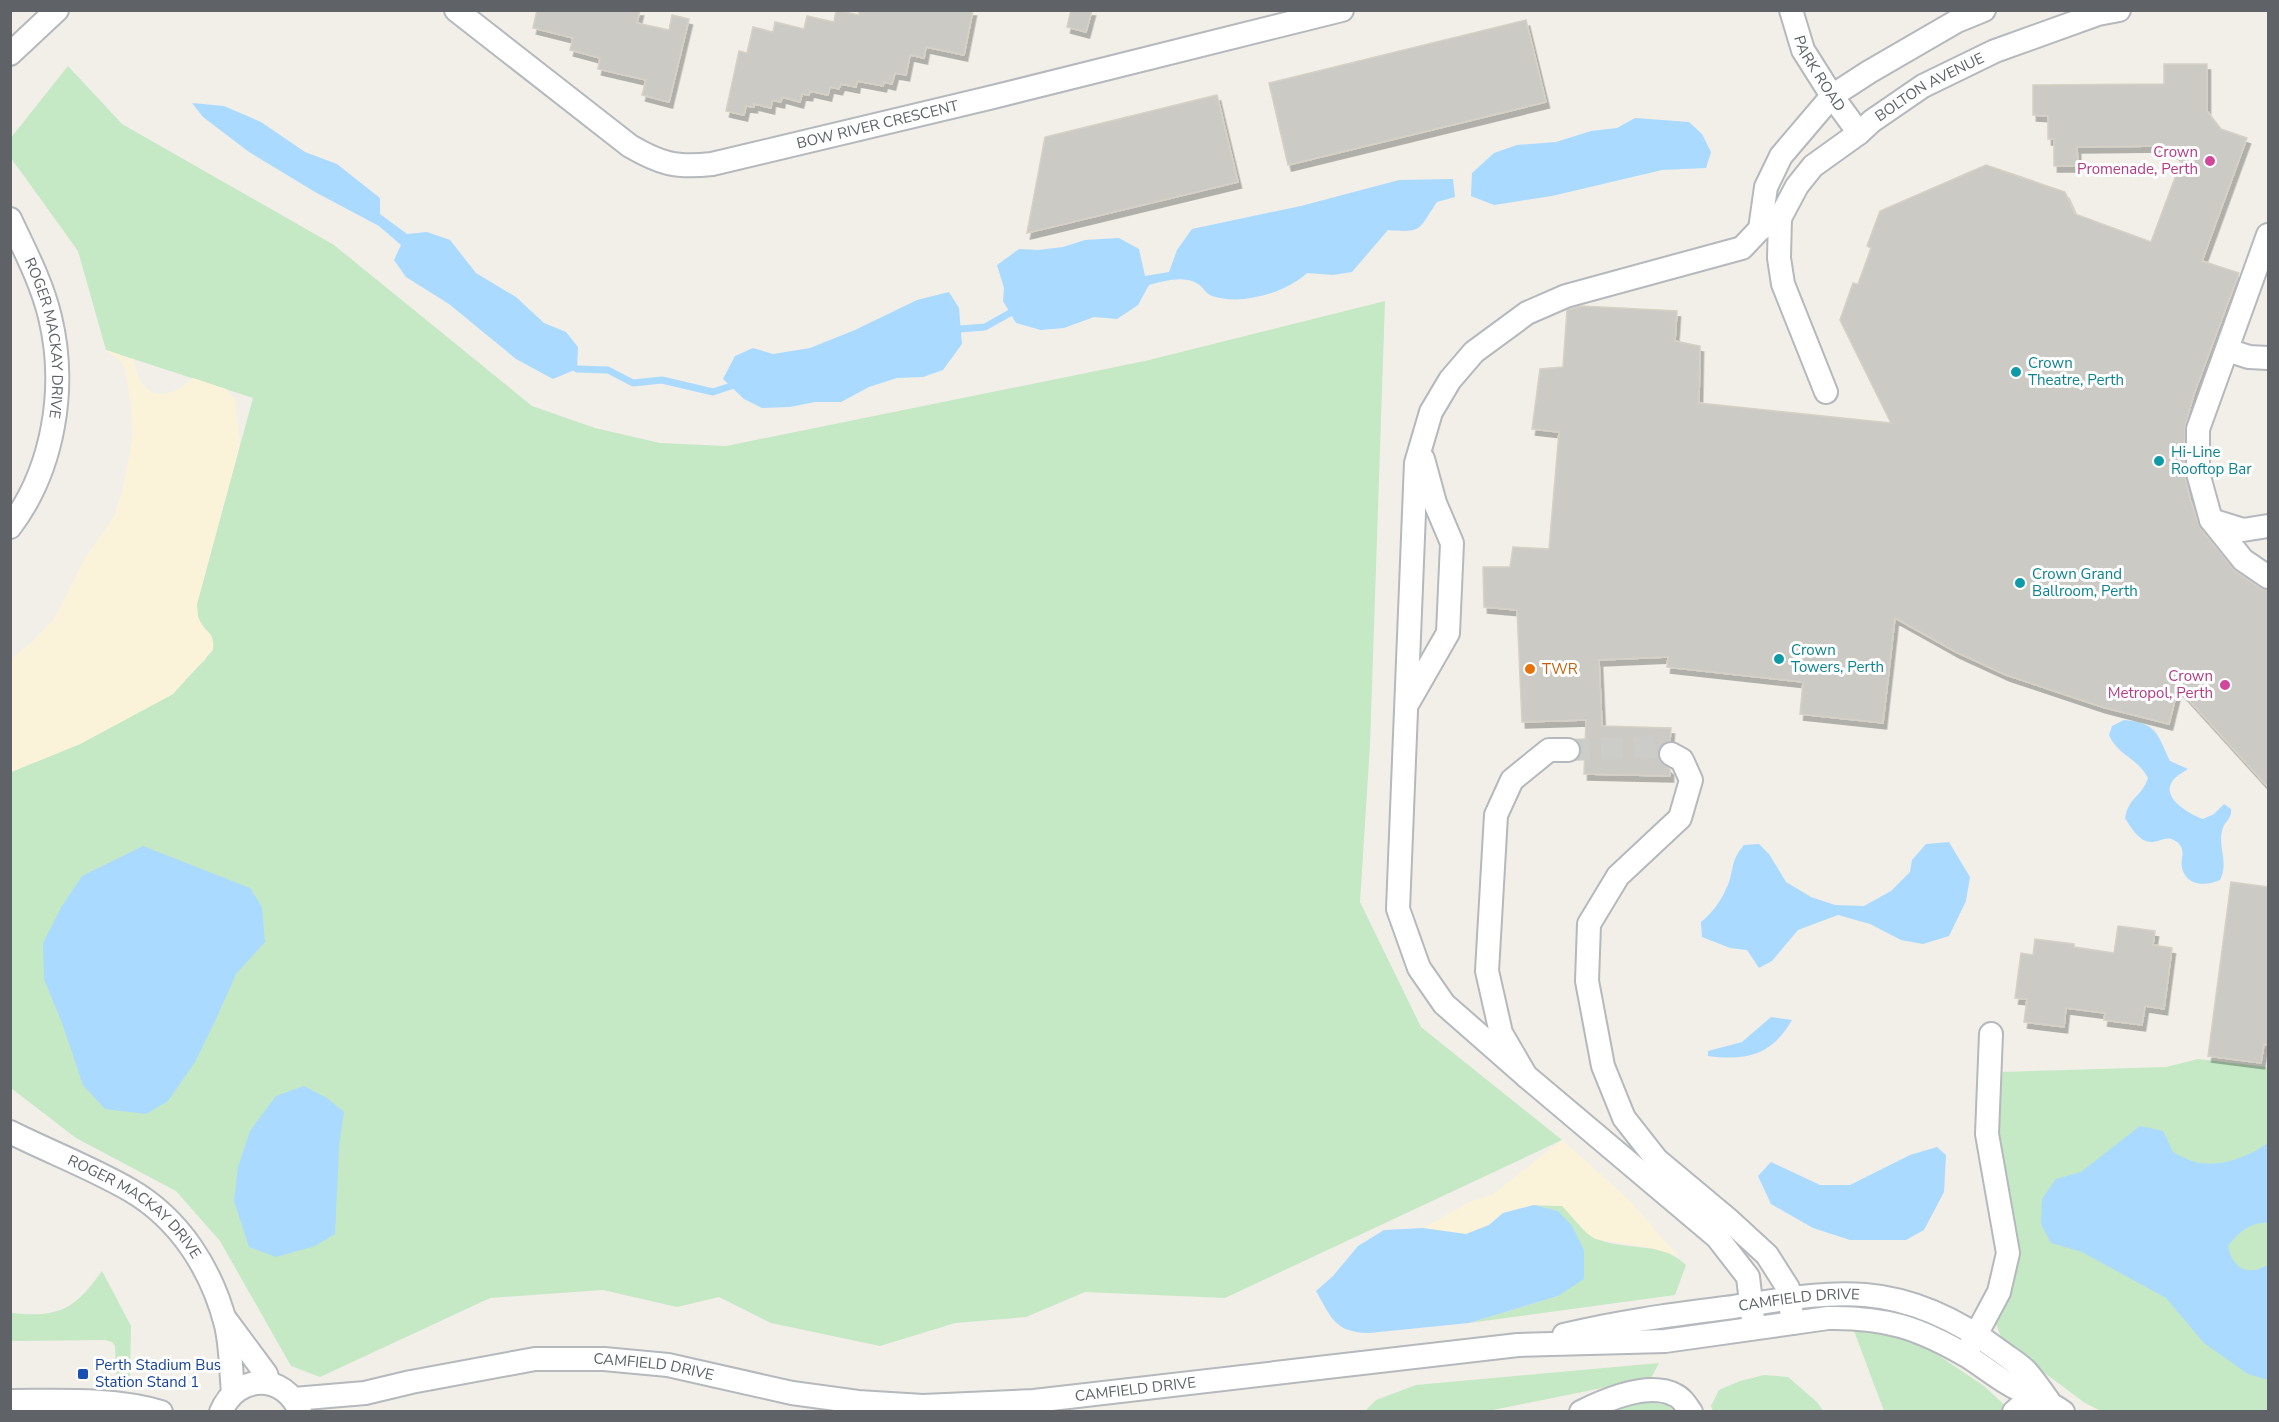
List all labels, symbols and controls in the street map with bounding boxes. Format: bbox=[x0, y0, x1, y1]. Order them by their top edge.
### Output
street label: PARK ROAD bbox=[1789, 33, 1850, 116]
street label: BOLTON AVENUE bbox=[1871, 48, 1987, 126]
street label: BOW RIVER CRESCENT bbox=[795, 96, 960, 153]
place label: Crown Promenade, Perth bbox=[2077, 142, 2198, 179]
marker: Crown Promenade, Perth bbox=[2203, 154, 2217, 168]
street label: ROGER MACKAY DRIVE bbox=[20, 254, 67, 420]
place label: Crown Theatre, Perth bbox=[2028, 353, 2124, 390]
marker: Crown Theatre, Perth bbox=[2009, 365, 2023, 379]
place label: Hi-Line Rooftop Bar bbox=[2171, 442, 2252, 479]
marker: Hi-Line Rooftop Bar bbox=[2152, 454, 2166, 468]
place label: Crown Grand Ballroom, Perth bbox=[2032, 564, 2138, 601]
marker: Crown Grand Ballroom, Perth bbox=[2013, 576, 2027, 590]
place label: Crown Towers, Perth bbox=[1791, 640, 1884, 677]
marker: Crown Towers, Perth bbox=[1772, 652, 1786, 666]
place label: TWR bbox=[1542, 659, 1578, 679]
marker: TWR bbox=[1523, 662, 1537, 676]
place label: Crown Metropol, Perth bbox=[2108, 666, 2213, 703]
marker: Crown Metropol, Perth bbox=[2218, 678, 2232, 692]
street label: ROGER MACKAY DRIVE bbox=[65, 1150, 206, 1262]
street label: CAMFIELD DRIVE bbox=[1737, 1284, 1860, 1316]
street label: CAMFIELD DRIVE bbox=[593, 1349, 716, 1385]
place label: Perth Stadium Bus Station Stand 1 bbox=[95, 1355, 221, 1392]
marker: Perth Stadium Bus Station Stand 1 bbox=[76, 1367, 90, 1381]
street label: CAMFIELD DRIVE bbox=[1074, 1372, 1197, 1406]

